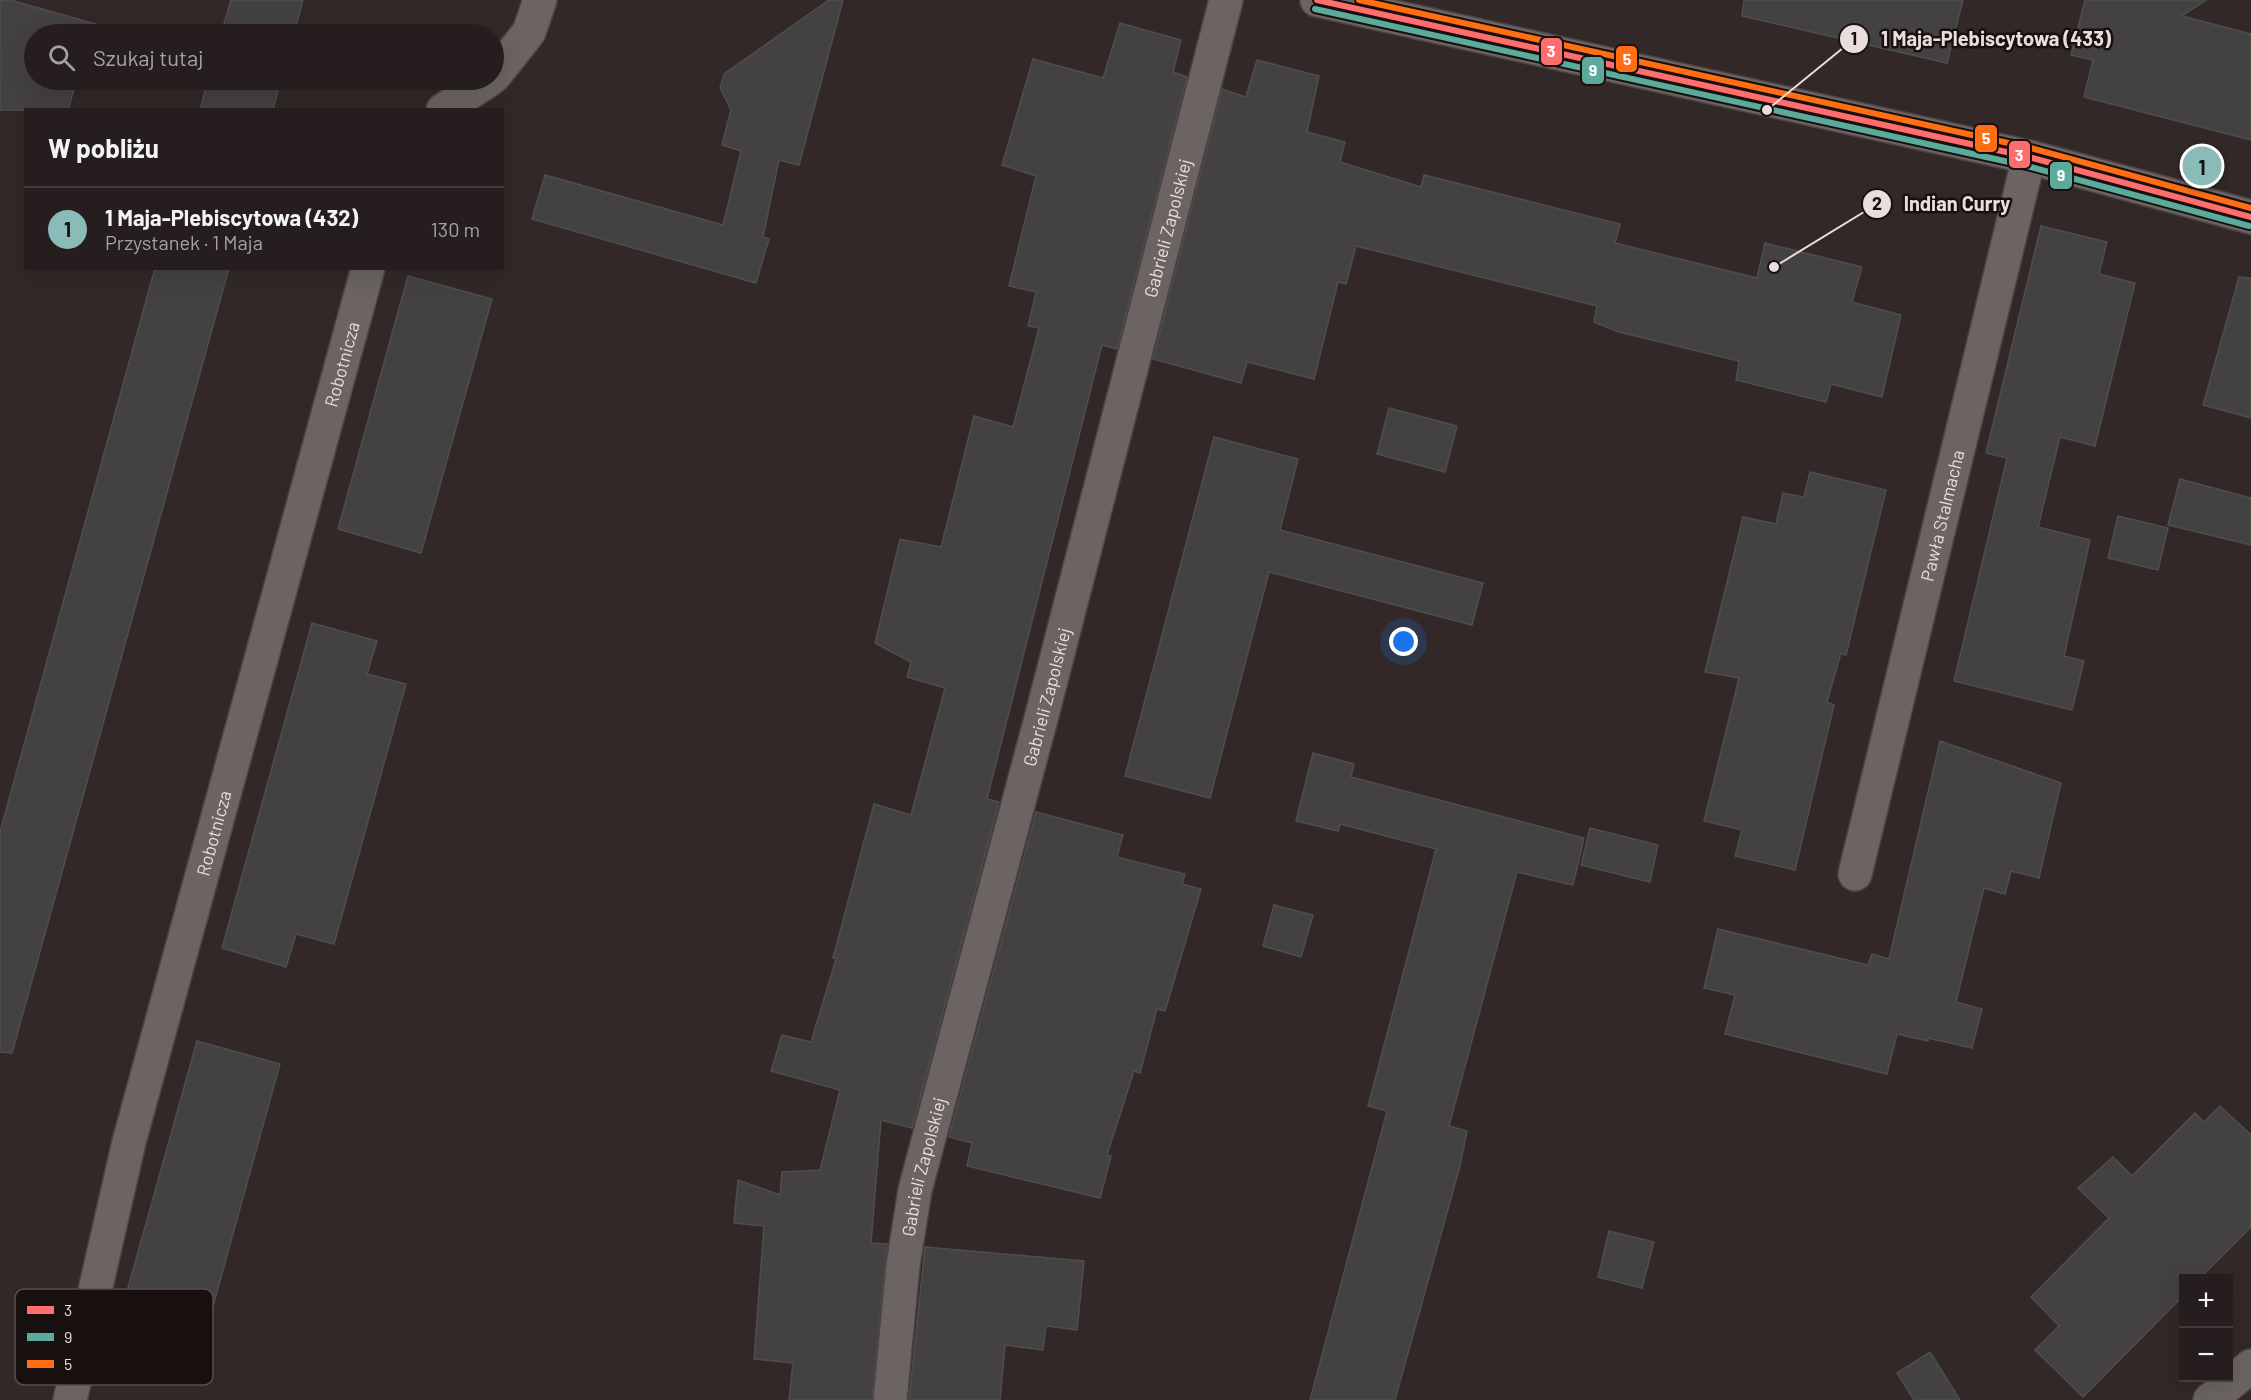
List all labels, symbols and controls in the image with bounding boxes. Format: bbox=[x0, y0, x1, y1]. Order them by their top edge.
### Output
callout: 1 Maja-Plebiscytowa (433) bbox=[1839, 20, 2123, 58]
search box bbox=[24, 24, 504, 90]
text: 1 Maja-Plebiscytowa (433) bbox=[1881, 26, 2111, 50]
text: 1 bbox=[1851, 27, 1857, 49]
line badge: 3 bbox=[1540, 37, 1563, 66]
icon: search bbox=[45, 41, 78, 74]
text: 3 bbox=[1547, 41, 1555, 60]
text: Szukaj tutaj bbox=[93, 44, 204, 70]
line badge: 5 bbox=[1615, 45, 1638, 73]
text: 5 bbox=[1623, 49, 1632, 68]
line badge: 9 bbox=[1581, 56, 1605, 85]
text: 9 bbox=[1589, 60, 1597, 79]
line badge: 5 bbox=[1974, 124, 1998, 153]
text: 5 bbox=[1982, 128, 1991, 147]
text: W pobliżu bbox=[48, 132, 159, 163]
line badge: 3 bbox=[2008, 140, 2031, 169]
pin: 1 bbox=[2182, 144, 2222, 188]
text: 3 bbox=[2015, 145, 2023, 164]
street label: Gabrieli Zapolskiej bbox=[1139, 157, 1196, 300]
line badge: 9 bbox=[2049, 161, 2073, 190]
text: 9 bbox=[2057, 165, 2065, 184]
callout: Indian Curry bbox=[1862, 185, 2023, 223]
text: Indian Curry bbox=[1904, 191, 2010, 215]
text: 2 bbox=[1872, 192, 1882, 214]
text: 1 Maja-Plebiscytowa (432) bbox=[105, 204, 358, 230]
text: 1 bbox=[64, 217, 71, 241]
text: 130 m bbox=[431, 217, 480, 241]
text: Przystanek · 1 Maja bbox=[105, 230, 263, 254]
street label: Robotnicza bbox=[320, 319, 364, 409]
street label: Pawła Stalmacha bbox=[1915, 447, 1969, 583]
street label: Gabrieli Zapolskiej bbox=[1018, 625, 1075, 768]
your location bbox=[1389, 627, 1418, 656]
street label: Robotnicza bbox=[191, 788, 236, 878]
street label: Gabrieli Zapolskiej bbox=[897, 1095, 950, 1238]
map controls bbox=[2179, 1274, 2233, 1382]
button: + bbox=[2179, 1274, 2233, 1328]
legend bbox=[15, 1289, 213, 1385]
text: 3 bbox=[64, 1300, 72, 1319]
text: 9 bbox=[64, 1327, 72, 1346]
button: − bbox=[2179, 1328, 2233, 1382]
text: 5 bbox=[64, 1354, 72, 1373]

